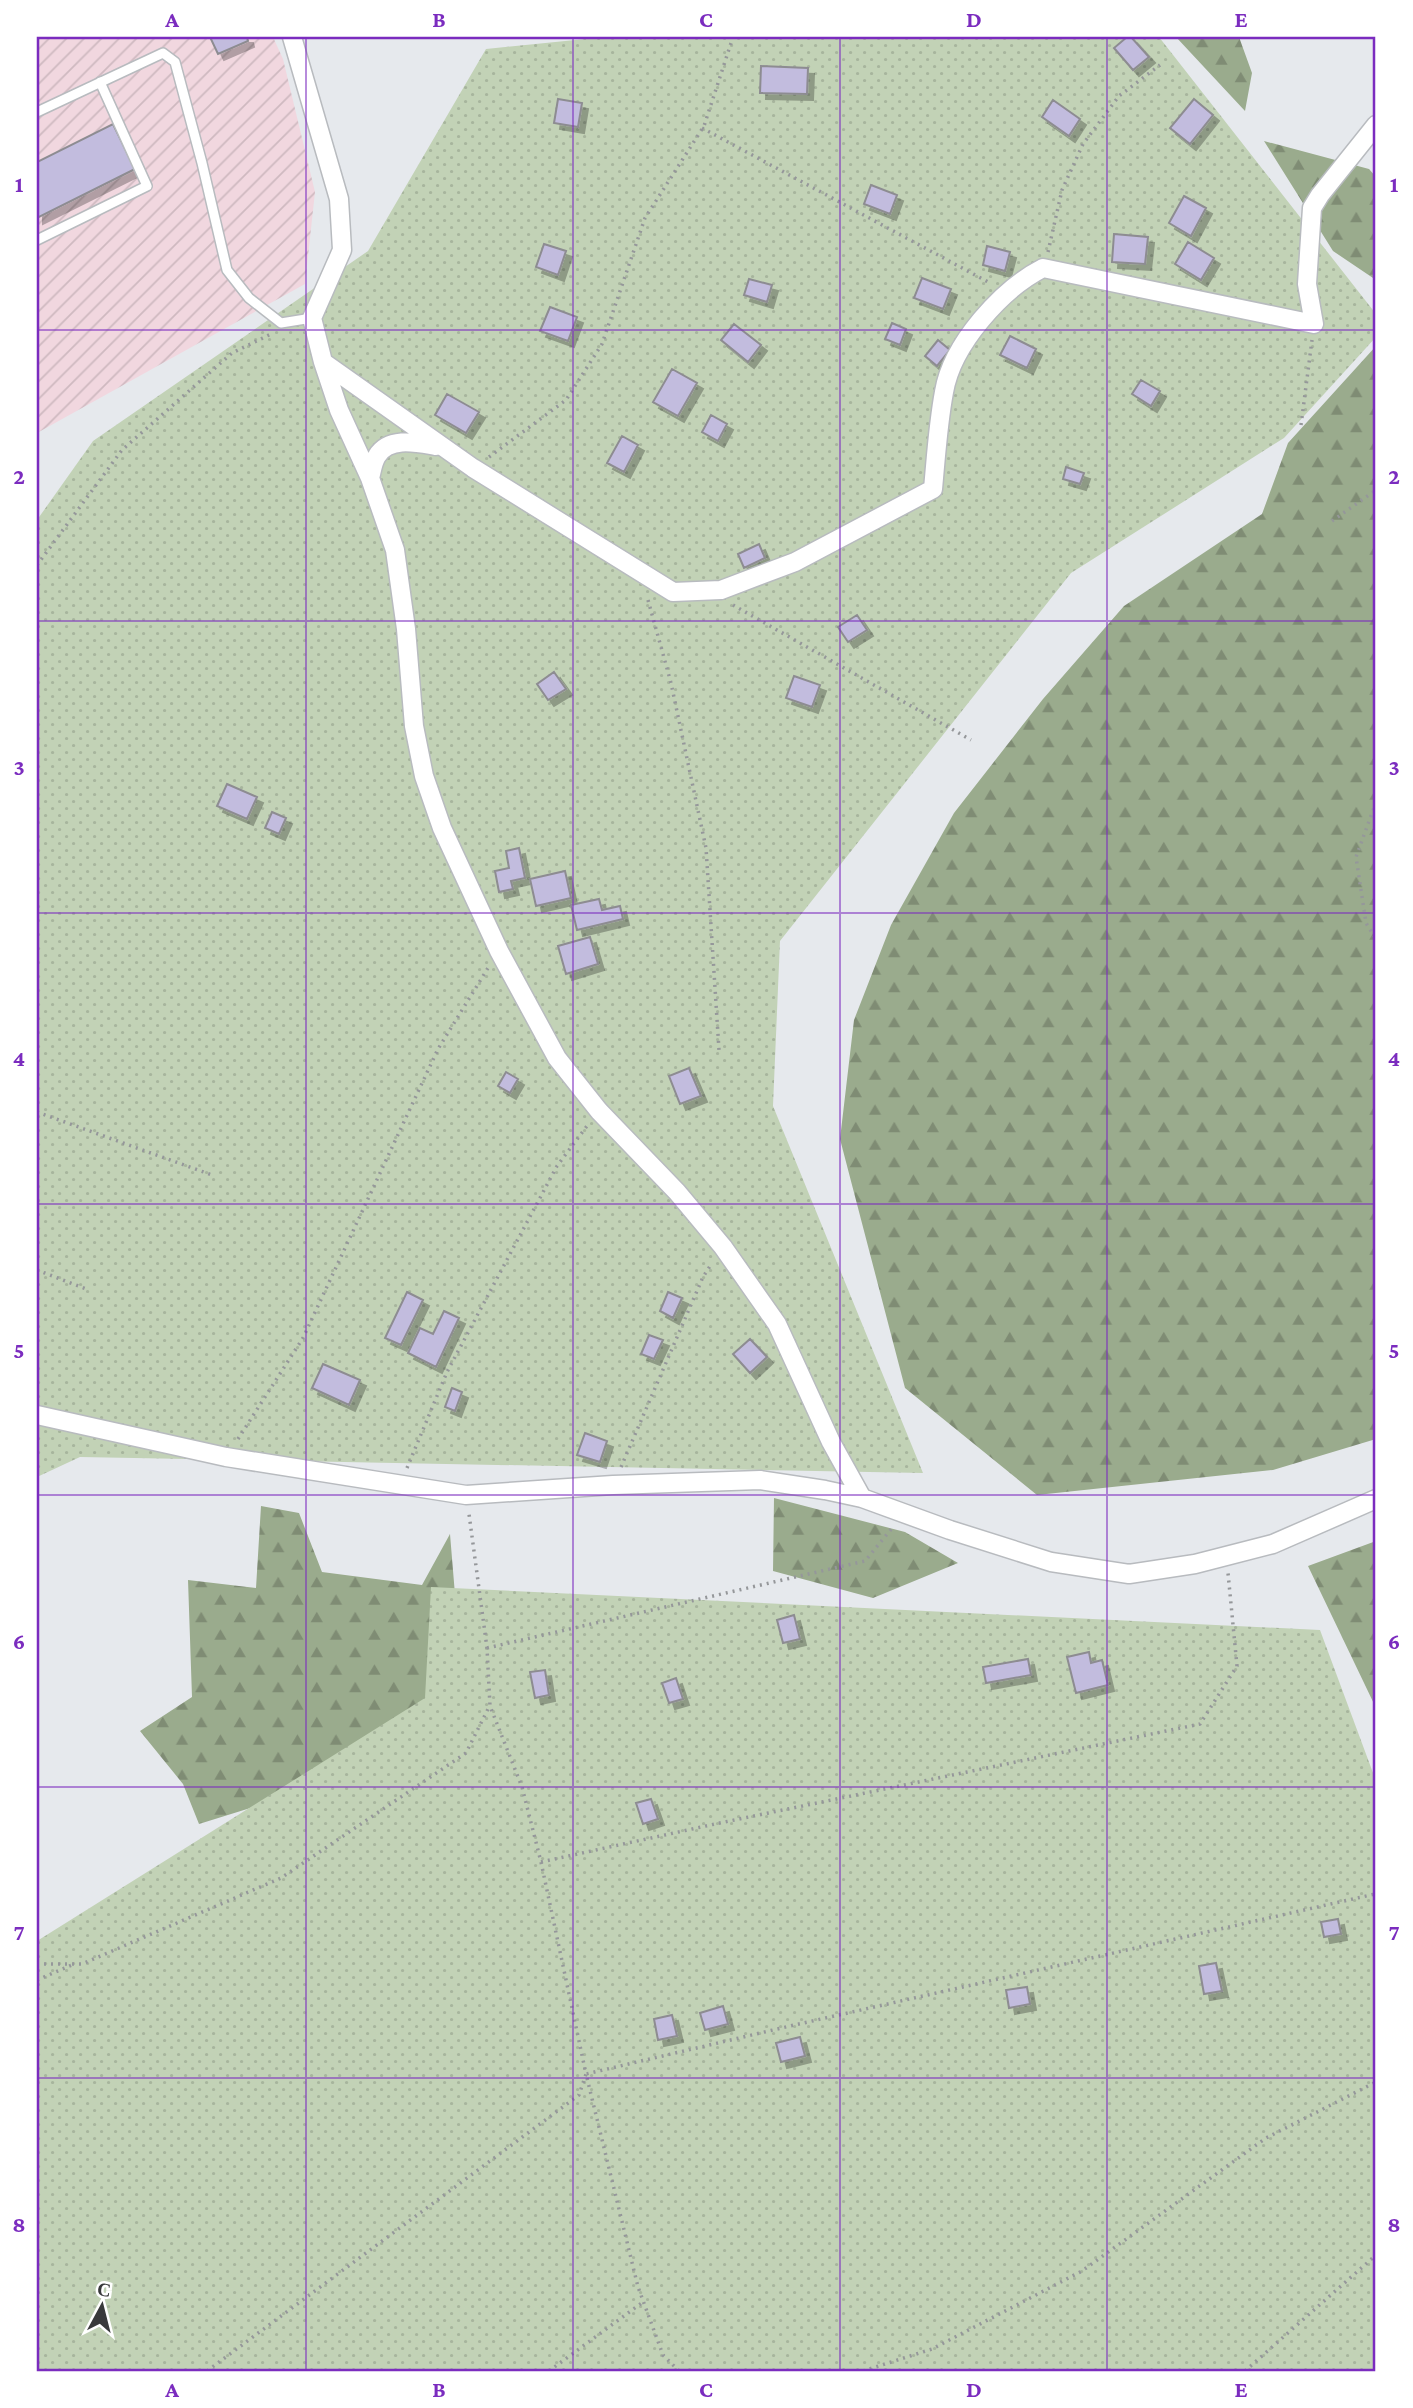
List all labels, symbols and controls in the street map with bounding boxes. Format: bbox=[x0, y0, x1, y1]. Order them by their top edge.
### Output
text: A bbox=[164, 6, 179, 32]
text: B bbox=[432, 6, 446, 32]
text: C bbox=[699, 6, 713, 32]
text: D bbox=[966, 6, 982, 32]
text: E bbox=[1234, 6, 1248, 32]
text: 1 bbox=[15, 171, 24, 197]
text: 1 bbox=[1390, 171, 1399, 197]
text: 2 bbox=[13, 463, 25, 489]
text: 2 bbox=[1388, 463, 1400, 489]
text: 3 bbox=[13, 754, 25, 780]
text: 3 bbox=[1388, 754, 1400, 780]
text: 4 bbox=[13, 1045, 25, 1071]
text: 4 bbox=[1388, 1045, 1400, 1071]
text: 5 bbox=[13, 1337, 25, 1363]
text: 5 bbox=[1388, 1337, 1400, 1363]
text: 6 bbox=[13, 1628, 25, 1654]
text: 6 bbox=[1388, 1628, 1400, 1654]
text: 7 bbox=[13, 1919, 25, 1945]
text: 7 bbox=[1388, 1919, 1400, 1945]
text: 8 bbox=[12, 2211, 26, 2237]
text: 8 bbox=[1387, 2211, 1401, 2237]
north arrow bbox=[66, 2272, 136, 2342]
text: С bbox=[96, 2278, 112, 2301]
text: A bbox=[164, 2376, 179, 2402]
text: B bbox=[432, 2376, 446, 2402]
text: C bbox=[699, 2376, 713, 2402]
text: D bbox=[966, 2376, 982, 2402]
text: E bbox=[1234, 2376, 1248, 2402]

